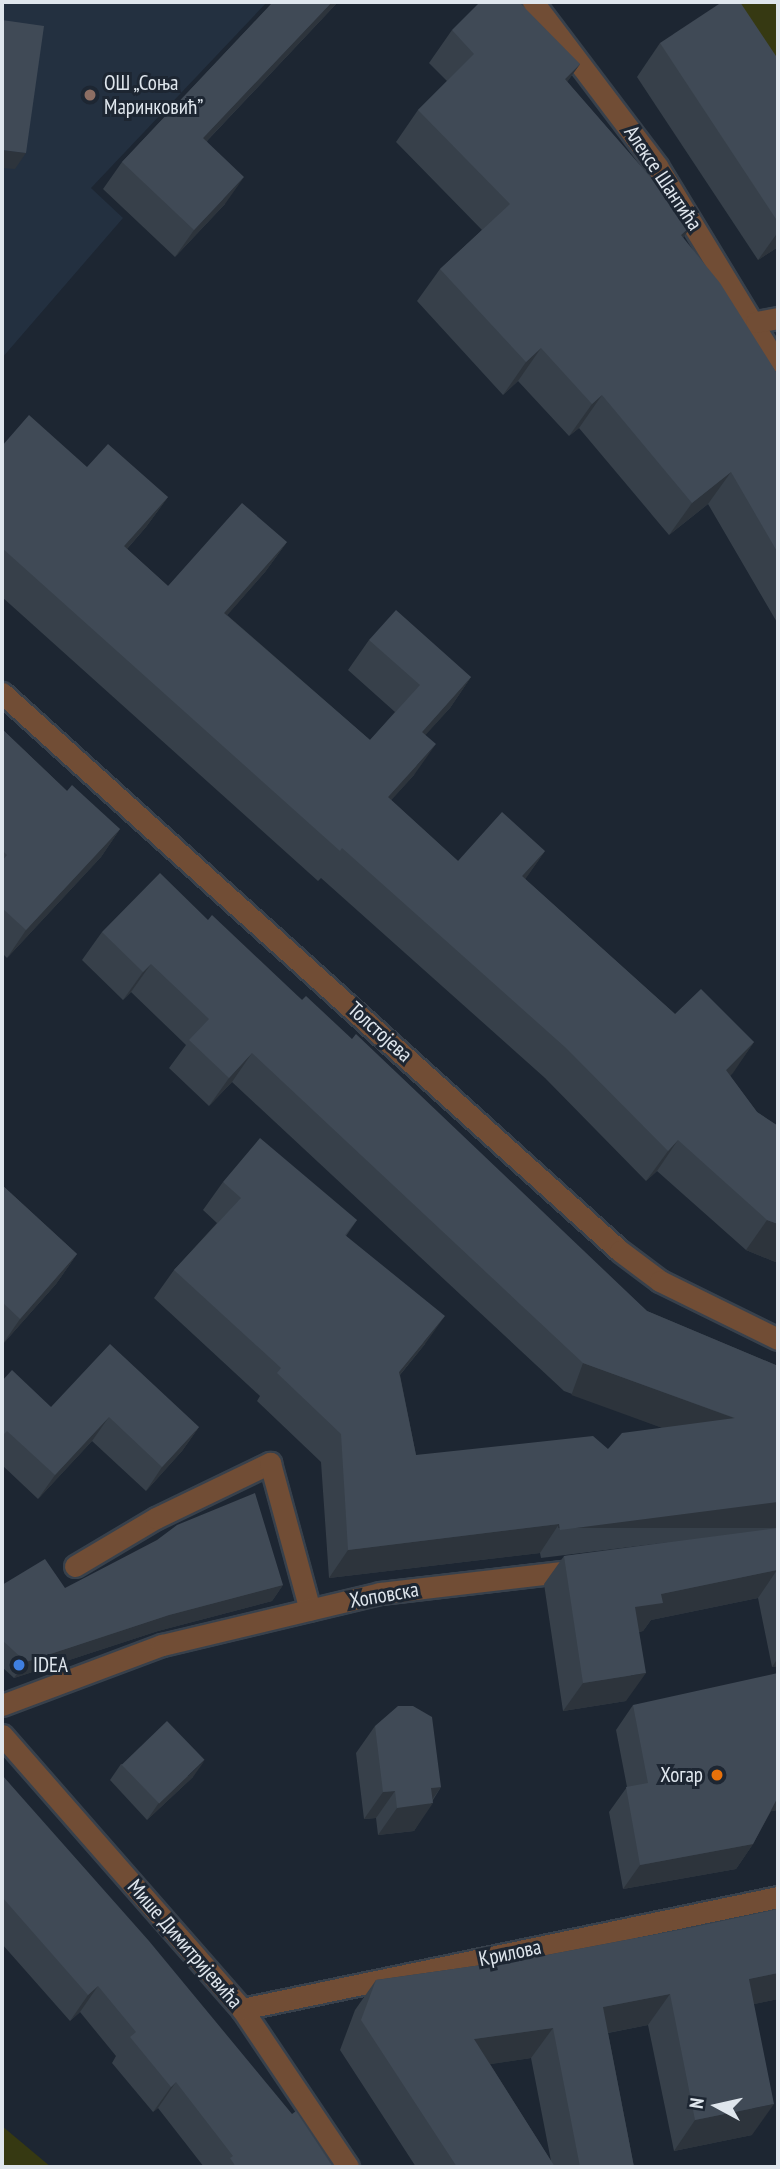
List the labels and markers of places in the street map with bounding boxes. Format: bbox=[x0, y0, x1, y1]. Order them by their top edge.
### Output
place label: ОШ „Соња Маринковић” bbox=[104, 70, 203, 120]
marker: ОШ „Соња Маринковић” bbox=[82, 87, 98, 103]
place label: IDEA bbox=[33, 1652, 68, 1678]
marker: IDEA bbox=[11, 1657, 27, 1673]
place label: Хогар bbox=[660, 1762, 703, 1788]
marker: Хогар bbox=[709, 1767, 725, 1783]

